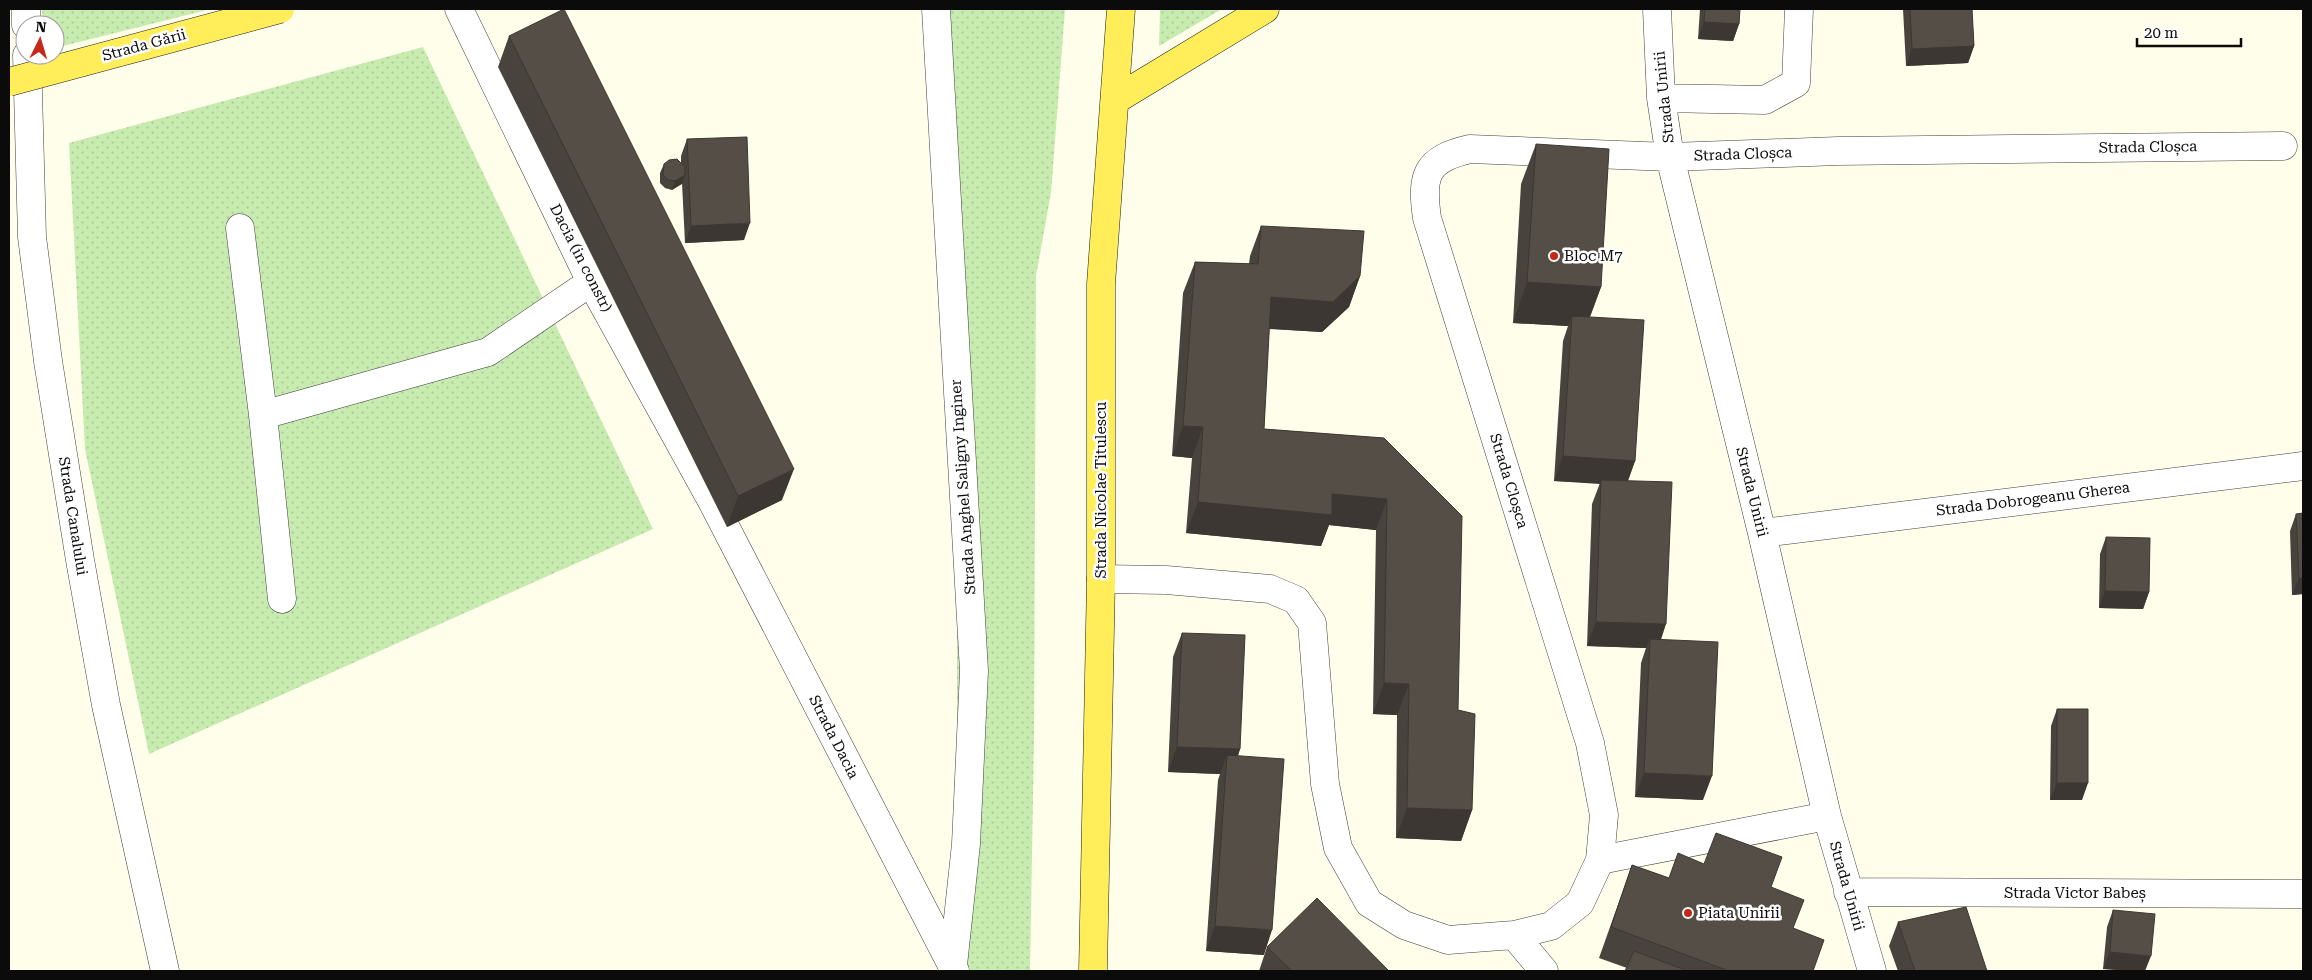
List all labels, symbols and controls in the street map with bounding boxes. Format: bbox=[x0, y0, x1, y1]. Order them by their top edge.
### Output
north arrow bbox=[15, 15, 65, 65]
scale bar bbox=[2137, 15, 2241, 47]
text: N bbox=[35, 19, 47, 36]
text: 20 m bbox=[2144, 24, 2179, 42]
street label: Strada Gării bbox=[100, 25, 188, 65]
street label: Strada Unirii bbox=[1650, 50, 1678, 144]
street label: Strada Cloșca bbox=[2099, 137, 2197, 158]
street label: Strada Cloșca bbox=[1693, 143, 1793, 166]
street label: Dacia (in constr) bbox=[546, 201, 616, 315]
place label: Bloc M7 bbox=[1564, 247, 1623, 265]
marker: Bloc M7 bbox=[1548, 250, 1560, 262]
street label: Strada Anghel Saligny Inginer bbox=[947, 379, 979, 595]
street label: Strada Nicolae Titulescu bbox=[1092, 401, 1110, 578]
street label: Strada Cloșca bbox=[1485, 431, 1532, 531]
street label: Strada Unirii bbox=[1732, 445, 1772, 539]
street label: Strada Canalului bbox=[55, 455, 91, 577]
street label: Strada Dobrogeanu Gherea bbox=[1935, 478, 2131, 520]
street label: Strada Dacia bbox=[805, 692, 863, 782]
street label: Strada Unirii bbox=[1826, 839, 1868, 933]
street label: Strada Victor Babeș bbox=[2004, 884, 2146, 903]
place label: Piata Unirii bbox=[1698, 904, 1780, 922]
marker: Piata Unirii bbox=[1682, 907, 1694, 919]

